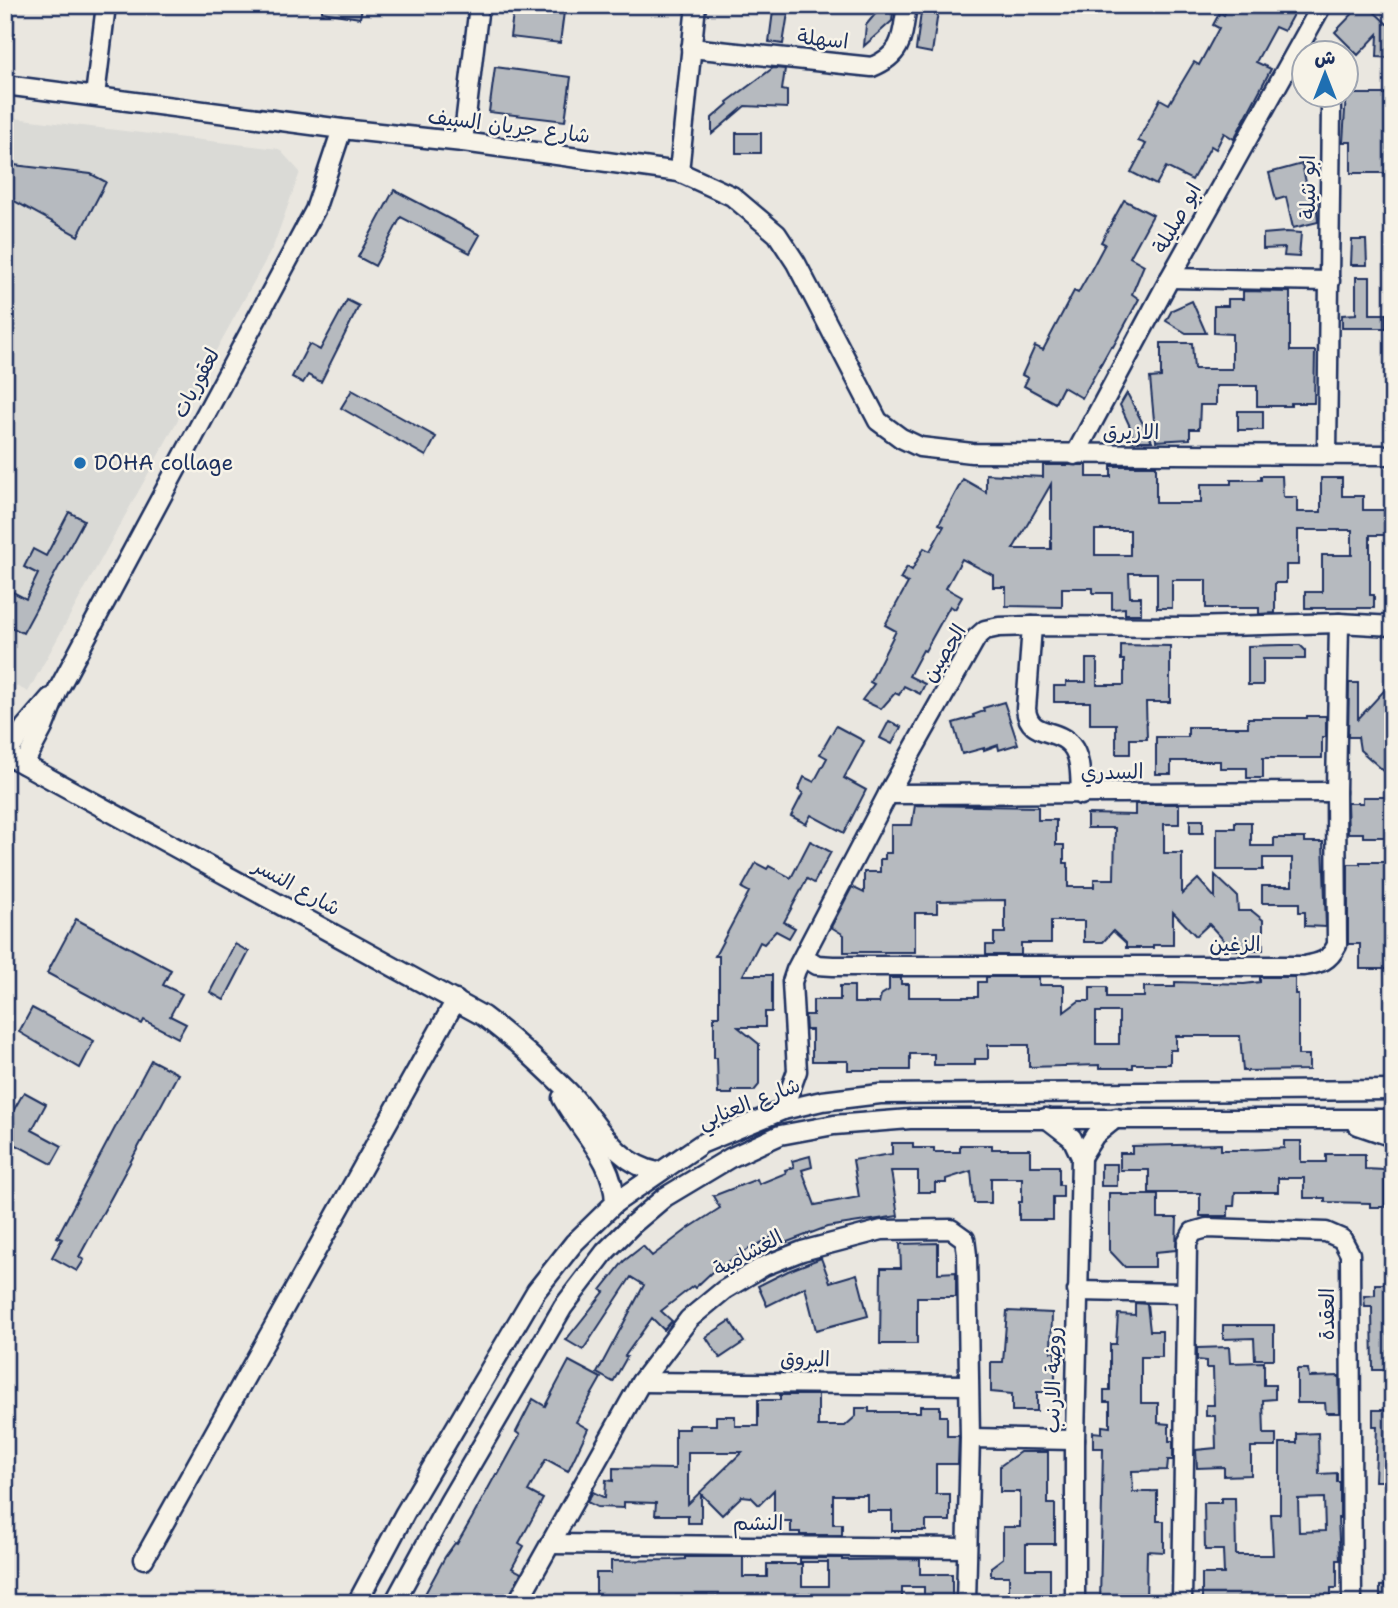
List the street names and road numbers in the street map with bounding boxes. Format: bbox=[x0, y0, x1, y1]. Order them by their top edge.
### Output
street label: اسهلة bbox=[796, 22, 850, 56]
street label: شارع جريان السيف bbox=[426, 102, 592, 151]
street label: ابو نثيلة bbox=[1294, 155, 1322, 219]
street label: ابو صليلة bbox=[1146, 178, 1208, 258]
street label: لعقوريات bbox=[166, 343, 226, 423]
street label: الازيرق bbox=[1103, 418, 1159, 446]
street label: الحصين bbox=[915, 619, 973, 687]
street label: السدري bbox=[1080, 757, 1144, 788]
street label: شارع النسر bbox=[246, 851, 345, 923]
street label: الزغين bbox=[1209, 930, 1261, 958]
street label: شارع العنابي bbox=[694, 1071, 806, 1140]
street label: الغشامية bbox=[708, 1223, 788, 1283]
street label: العقدة bbox=[1313, 1288, 1341, 1340]
street label: روضة الارنب bbox=[1038, 1326, 1068, 1434]
street label: البروق bbox=[780, 1345, 830, 1373]
street label: النشم bbox=[733, 1509, 783, 1539]

